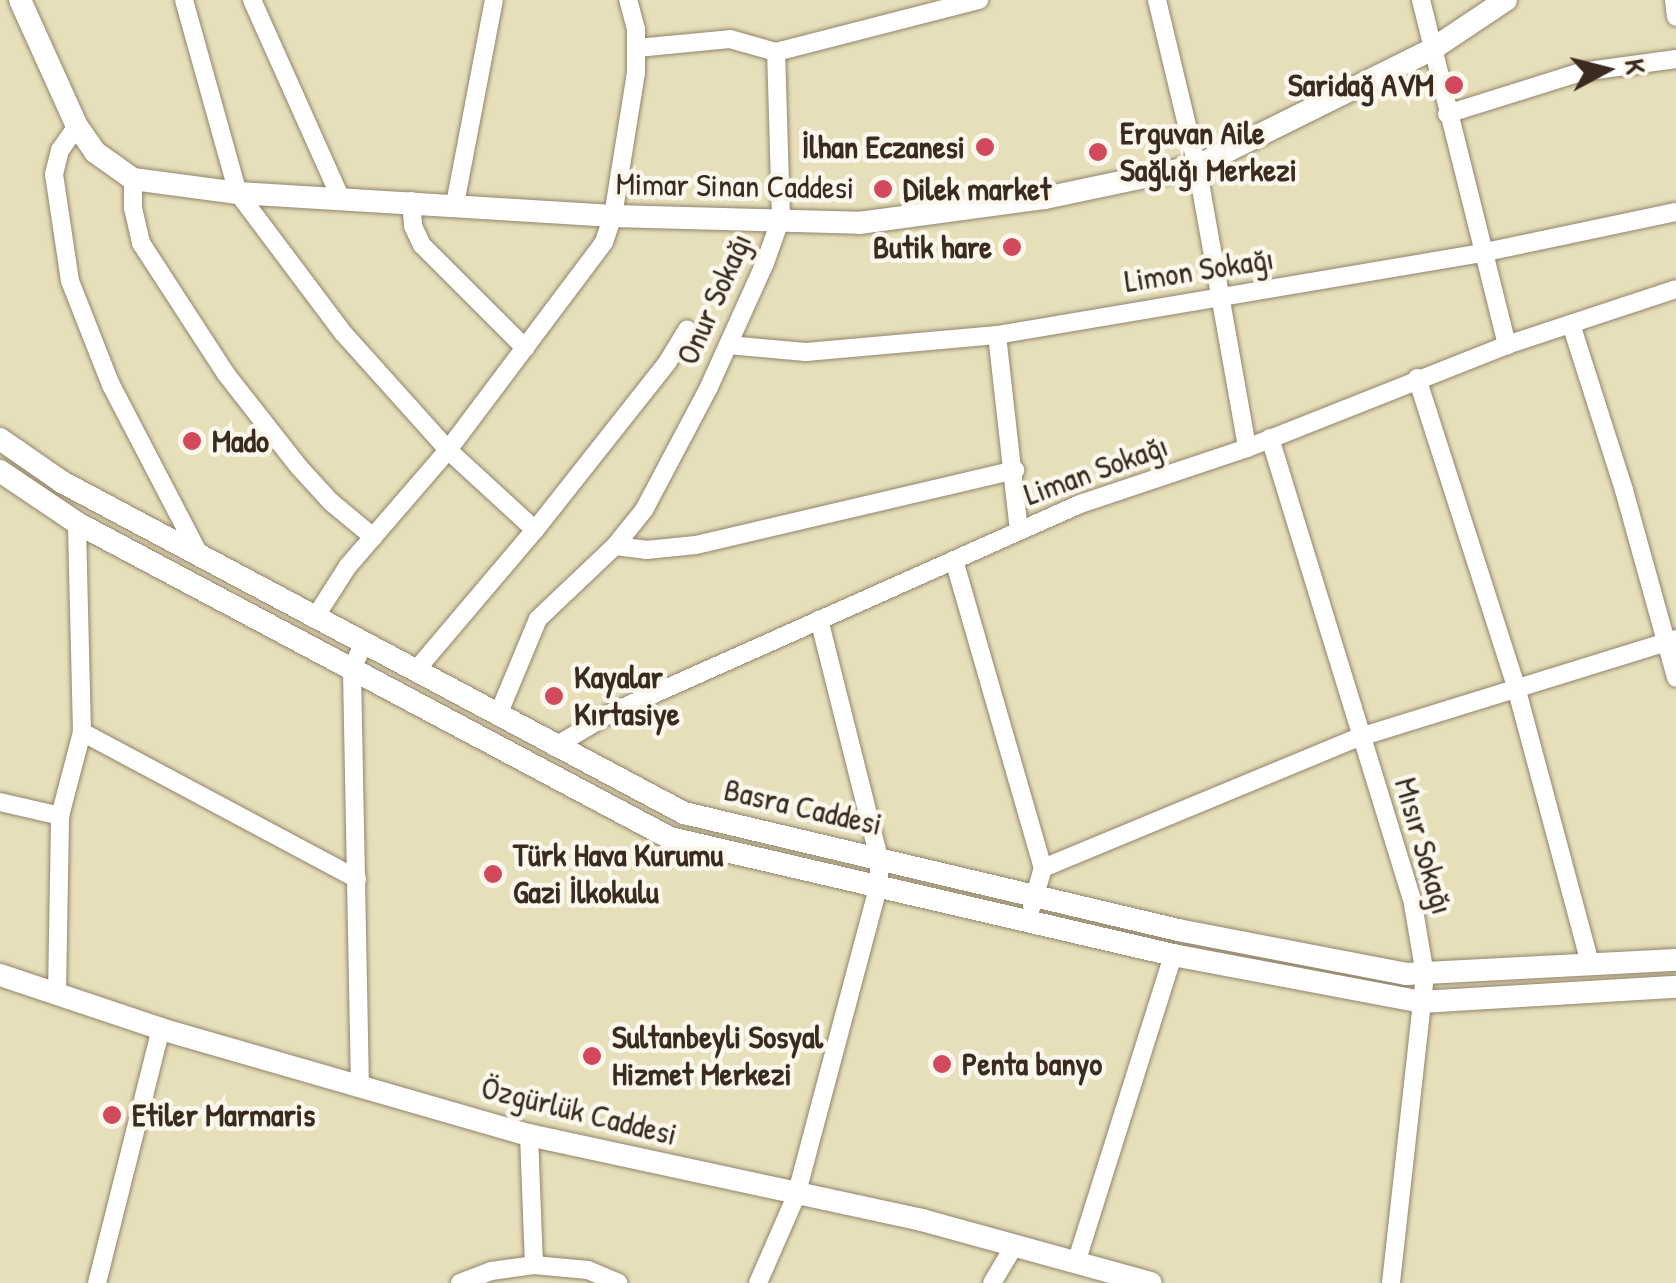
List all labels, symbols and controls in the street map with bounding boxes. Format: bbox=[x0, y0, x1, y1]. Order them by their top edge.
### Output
north arrow bbox=[1556, 20, 1656, 120]
text: K bbox=[1616, 57, 1656, 76]
place label: Saridağ AVM bbox=[1288, 66, 1434, 104]
marker: Saridağ AVM bbox=[1443, 74, 1465, 96]
place label: Erguvan Aile Sağlığı Merkezi bbox=[1120, 115, 1297, 190]
place label: İlhan Eczanesi bbox=[802, 128, 965, 166]
marker: İlhan Eczanesi bbox=[974, 136, 996, 158]
marker: Erguvan Aile Sağlığı Merkezi bbox=[1085, 139, 1111, 165]
street label: Mimar Sinan Caddesi bbox=[616, 165, 854, 207]
place label: Dilek market bbox=[903, 170, 1051, 208]
marker: Dilek market bbox=[872, 178, 894, 200]
street label: Onur Sokağı bbox=[668, 227, 760, 371]
place label: Butik hare bbox=[873, 228, 992, 266]
marker: Butik hare bbox=[1001, 236, 1023, 258]
street label: Limon Sokağı bbox=[1122, 239, 1276, 301]
place label: Mado bbox=[212, 422, 269, 460]
street label: Liman Sokağı bbox=[1019, 426, 1173, 514]
marker: Mado bbox=[181, 430, 203, 452]
place label: Kayalar Kırtasiye bbox=[574, 659, 680, 734]
marker: Kayalar Kırtasiye bbox=[543, 685, 565, 707]
street label: Basra Caddesi bbox=[720, 770, 886, 844]
street label: Mısır Sokağı bbox=[1386, 773, 1462, 919]
place label: Türk Hava Kurumu Gazi İlkokulu bbox=[513, 837, 723, 912]
marker: Türk Hava Kurumu Gazi İlkokulu bbox=[482, 863, 504, 885]
place label: Sultanbeyli Sosyal Hizmet Merkezi bbox=[612, 1019, 823, 1094]
marker: Sultanbeyli Sosyal Hizmet Merkezi bbox=[581, 1045, 603, 1067]
place label: Penta banyo bbox=[962, 1045, 1102, 1083]
marker: Penta banyo bbox=[931, 1053, 953, 1075]
street label: Özgürlük Caddesi bbox=[477, 1068, 681, 1154]
place label: Etiler Marmaris bbox=[132, 1096, 315, 1134]
marker: Etiler Marmaris bbox=[101, 1104, 123, 1126]

